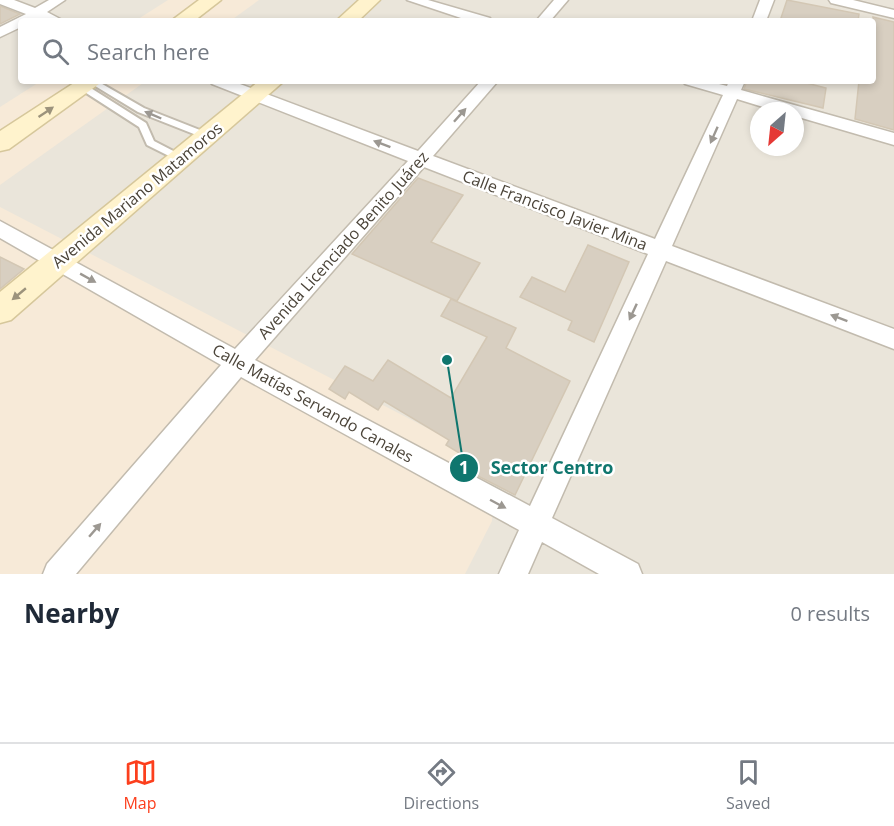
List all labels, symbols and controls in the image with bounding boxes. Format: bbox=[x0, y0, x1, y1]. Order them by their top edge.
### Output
search box bbox=[18, 18, 876, 84]
icon: search bbox=[39, 35, 72, 68]
text: Search here bbox=[87, 36, 210, 66]
north arrow bbox=[750, 102, 804, 156]
one-way arrow bbox=[38, 107, 54, 118]
one-way arrow bbox=[453, 108, 466, 123]
one-way arrow bbox=[143, 110, 161, 120]
street label: Avenida Mariano Matamoros bbox=[47, 117, 227, 273]
one-way arrow bbox=[709, 126, 719, 144]
one-way arrow bbox=[373, 139, 391, 148]
street label: Avenida Licenciado Benito Juárez bbox=[253, 146, 433, 344]
street label: Calle Francisco Javier Mina bbox=[459, 165, 651, 255]
one-way arrow bbox=[79, 273, 96, 283]
one-way arrow bbox=[12, 287, 27, 300]
one-way arrow bbox=[629, 304, 638, 321]
one-way arrow bbox=[830, 312, 848, 322]
street label: Calle Matías Servando Canales bbox=[209, 338, 417, 468]
callout: Sector Centro bbox=[449, 450, 626, 486]
text: 1 bbox=[459, 455, 469, 479]
text: Sector Centro bbox=[491, 455, 613, 479]
one-way arrow bbox=[489, 499, 506, 509]
one-way arrow bbox=[89, 522, 102, 538]
text: Nearby bbox=[24, 595, 119, 631]
text: 0 results bbox=[790, 600, 870, 627]
tab: Map bbox=[123, 756, 157, 814]
tab: Directions bbox=[403, 756, 479, 814]
tab: Saved bbox=[726, 756, 771, 814]

